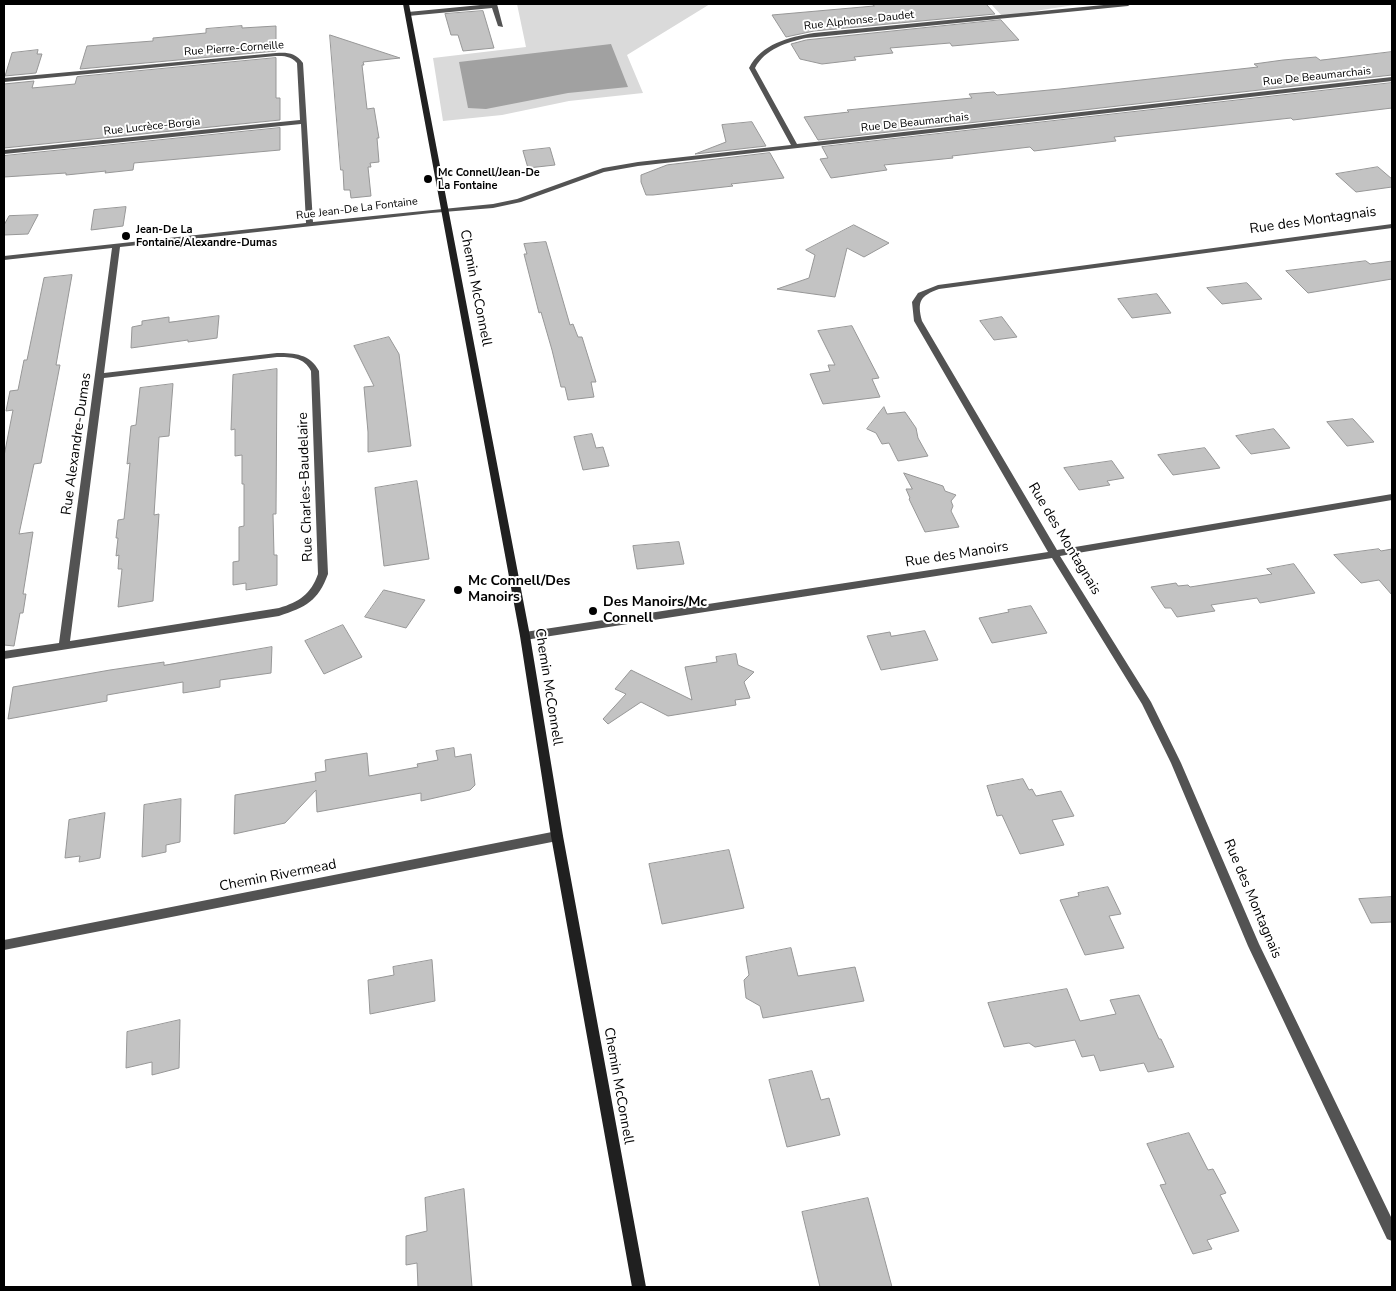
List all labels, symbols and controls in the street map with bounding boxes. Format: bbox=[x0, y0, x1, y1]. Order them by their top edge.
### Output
street label: Rue Alphonse-Daudet bbox=[803, 9, 915, 33]
street label: Rue Pierre-Corneille bbox=[184, 39, 284, 59]
street label: Rue De Beaumarchais bbox=[1262, 65, 1372, 89]
street label: Rue De Beaumarchais bbox=[860, 111, 970, 135]
street label: Rue Lucrèce-Borgia bbox=[103, 115, 201, 139]
place label: Mc Connell/Jean-De La Fontaine bbox=[438, 166, 540, 192]
marker: Mc Connell/Jean-De La Fontaine bbox=[422, 173, 434, 185]
street label: Rue Jean-De La Fontaine bbox=[295, 195, 419, 223]
street label: Rue des Montagnais bbox=[1249, 204, 1377, 238]
place label: Jean-De La Fontaine/Alexandre-Dumas bbox=[136, 223, 277, 249]
street label: Chemin McConnell bbox=[455, 228, 495, 348]
marker: Jean-De La Fontaine/Alexandre-Dumas bbox=[120, 230, 132, 242]
street label: Rue Alexandre-Dumas bbox=[59, 372, 95, 516]
street label: Rue Charles-Baudelaire bbox=[295, 412, 317, 562]
street label: Rue des Montagnais bbox=[1024, 480, 1104, 598]
street label: Rue des Manoirs bbox=[904, 539, 1010, 571]
place label: Mc Connell/Des Manoirs bbox=[468, 574, 570, 606]
marker: Mc Connell/Des Manoirs bbox=[452, 584, 464, 596]
place label: Des Manoirs/Mc Connell bbox=[603, 595, 707, 628]
marker: Des Manoirs/Mc Connell bbox=[587, 605, 599, 617]
street label: Chemin McConnell bbox=[530, 627, 566, 747]
street label: Rue des Montagnais bbox=[1219, 837, 1285, 961]
street label: Chemin Rivermead bbox=[218, 856, 338, 896]
street label: Chemin McConnell bbox=[599, 1026, 637, 1146]

